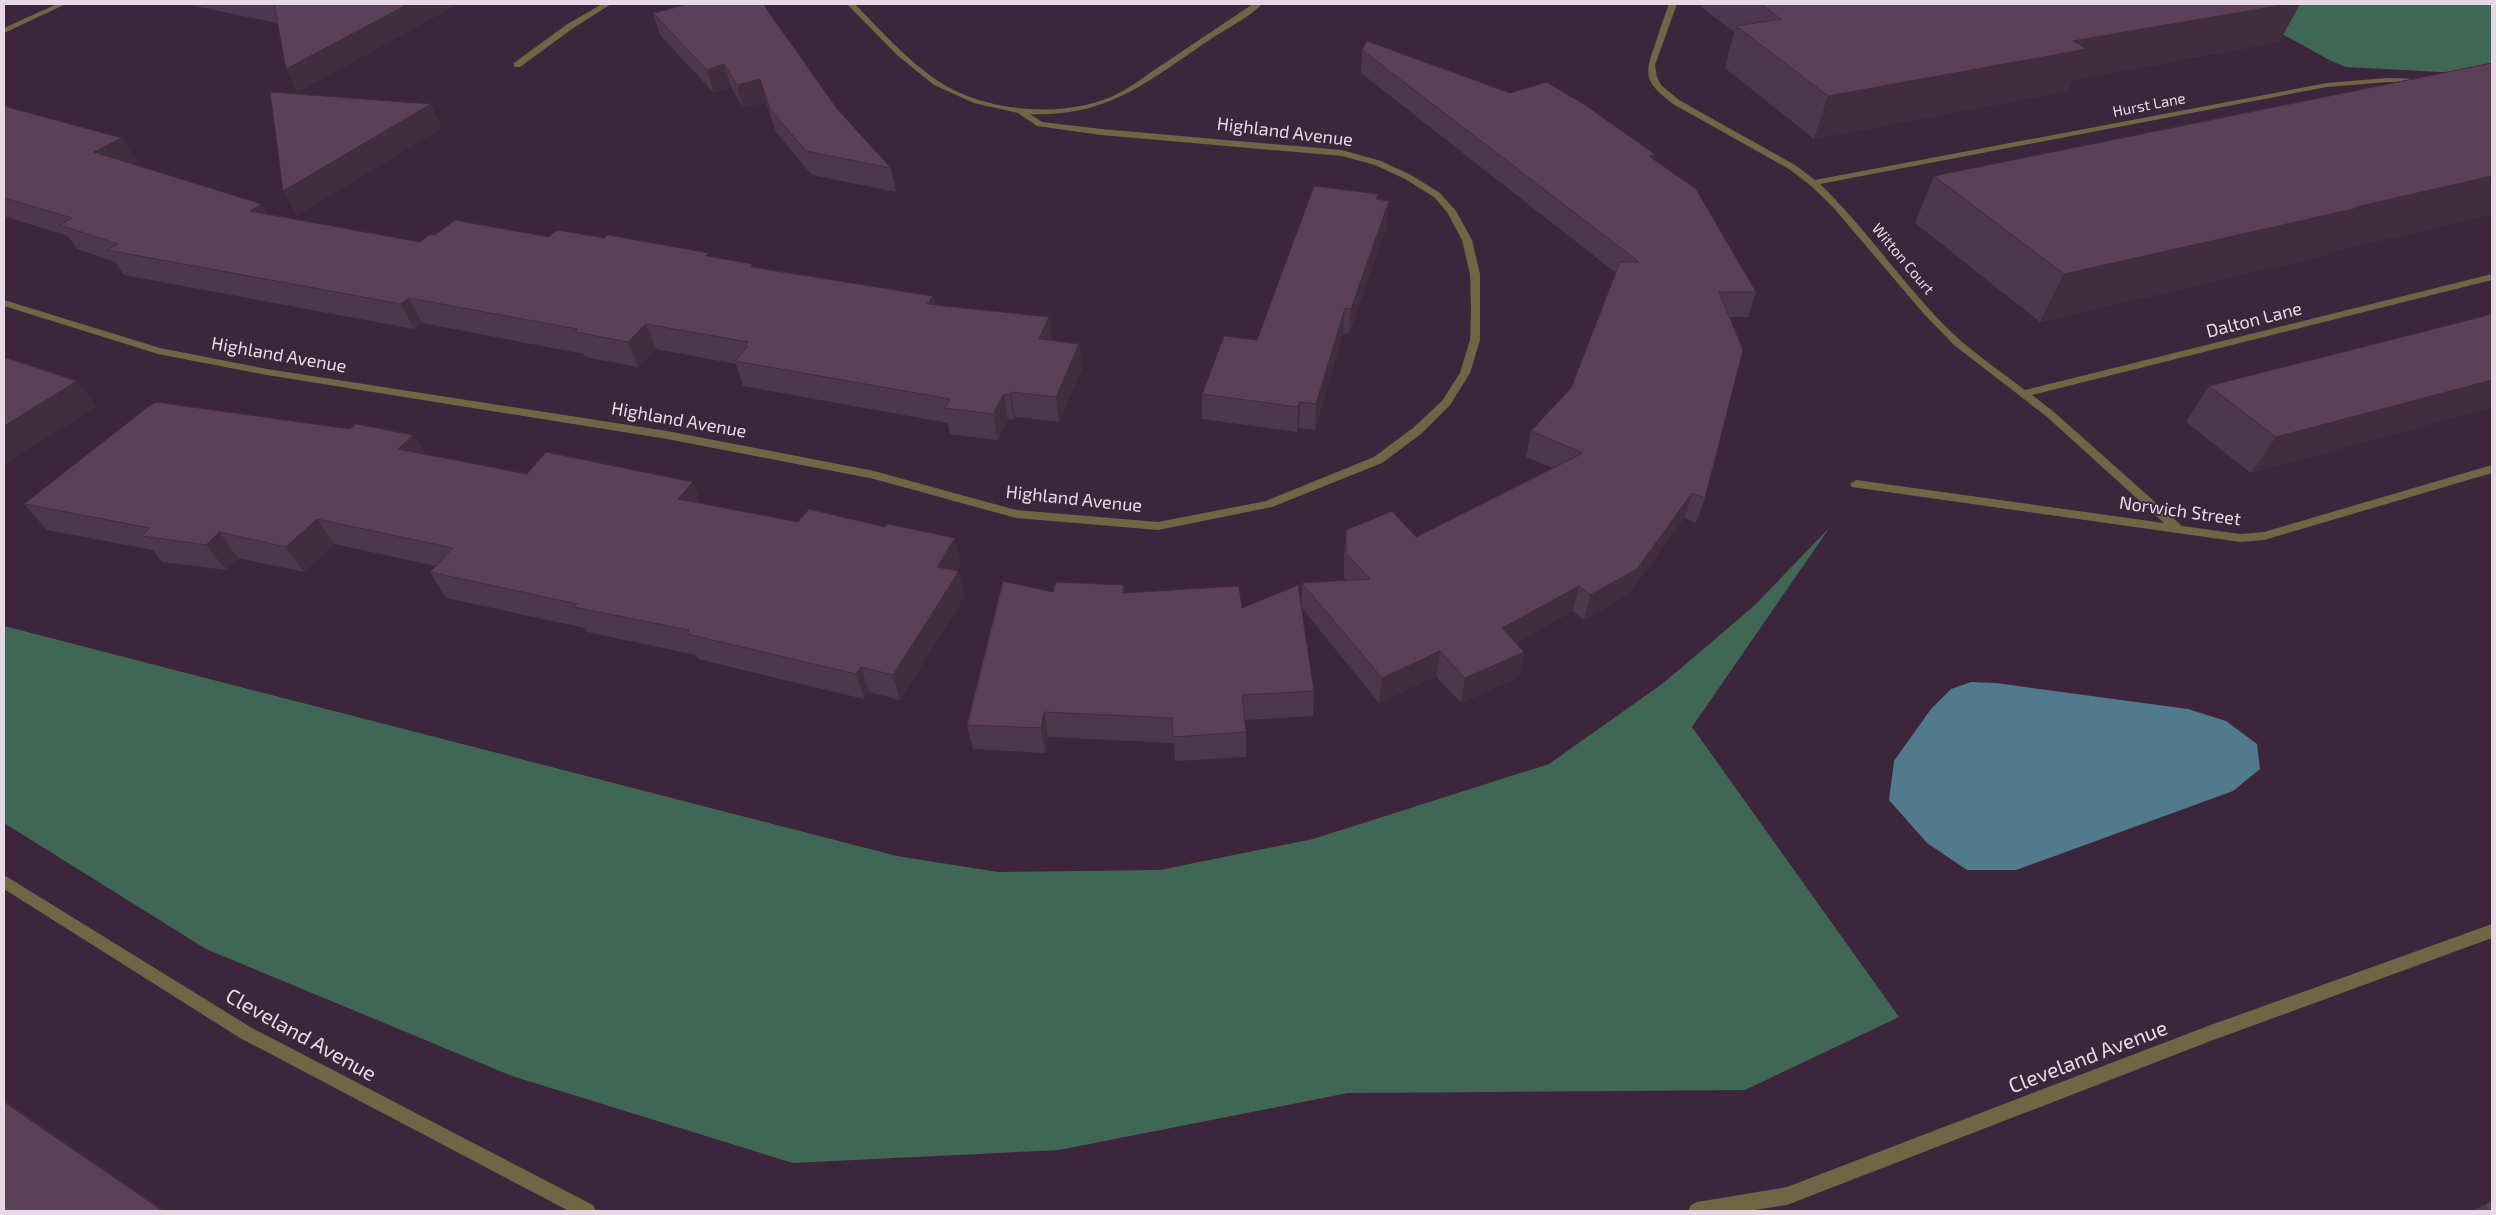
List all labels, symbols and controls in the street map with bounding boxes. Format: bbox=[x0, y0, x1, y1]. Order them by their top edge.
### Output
street label: Hurst Lane bbox=[2111, 88, 2187, 120]
street label: Highland Avenue bbox=[1216, 112, 1354, 150]
street label: Witton Court bbox=[1869, 219, 1939, 298]
street label: Dalton Lane bbox=[2204, 297, 2304, 342]
street label: Highland Avenue bbox=[210, 331, 348, 377]
street label: Highland Avenue bbox=[610, 396, 748, 442]
street label: Highland Avenue bbox=[1005, 480, 1143, 516]
street label: Norwich Street bbox=[2118, 491, 2243, 529]
street label: Cleveland Avenue bbox=[222, 982, 381, 1085]
street label: Cleveland Avenue bbox=[2004, 1014, 2170, 1097]

